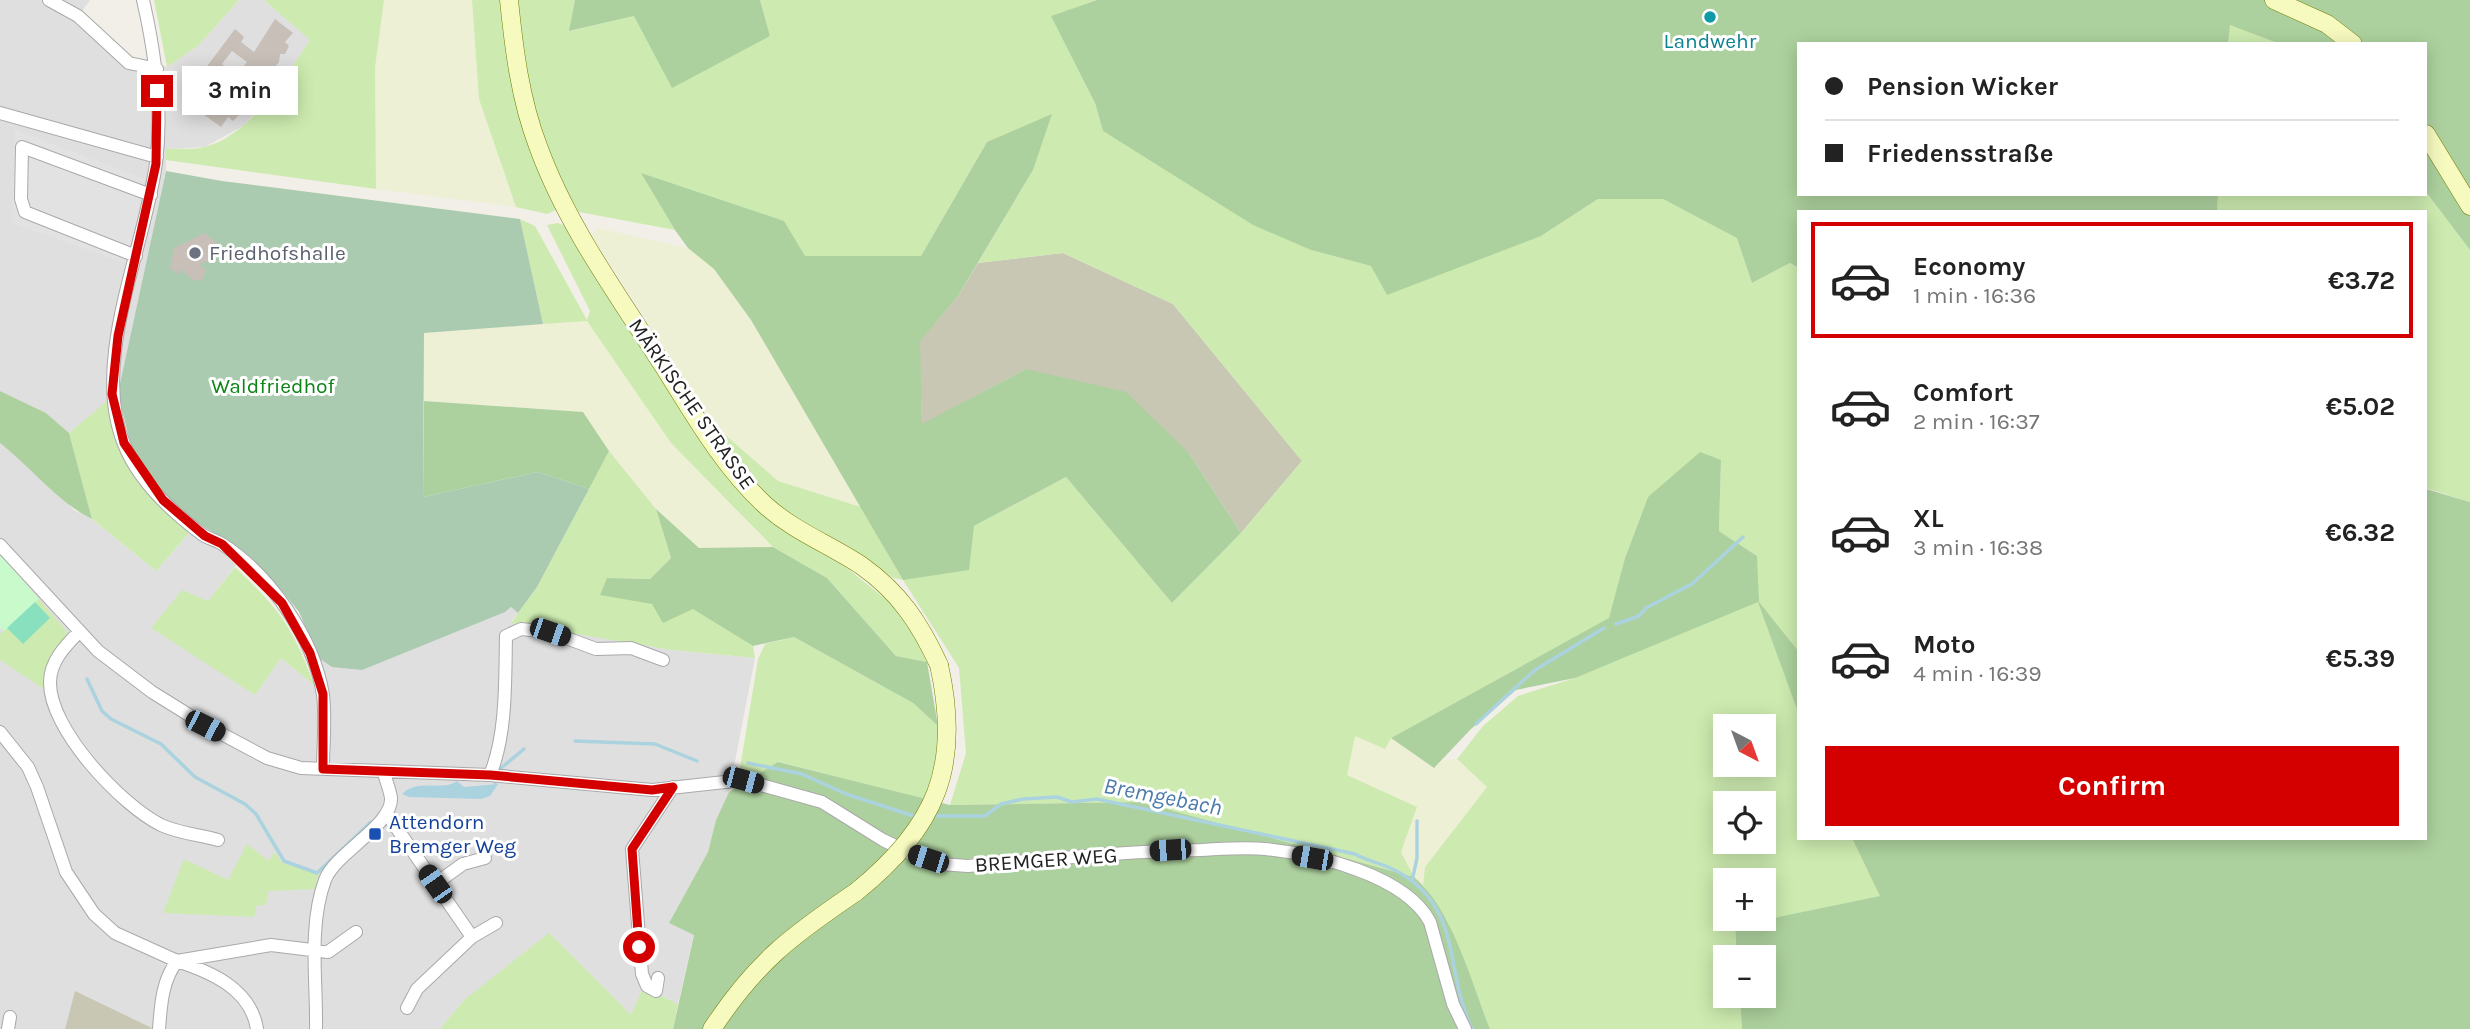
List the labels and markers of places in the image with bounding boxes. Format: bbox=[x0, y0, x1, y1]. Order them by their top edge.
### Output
marker: Landwehr bbox=[1702, 9, 1718, 25]
place label: Landwehr bbox=[1664, 29, 1757, 53]
place label: Friedhofshalle bbox=[209, 241, 346, 265]
marker: Friedhofshalle bbox=[187, 245, 203, 261]
place label: Attendorn Bremger Weg bbox=[389, 810, 516, 858]
marker: Attendorn Bremger Weg bbox=[367, 826, 383, 842]

